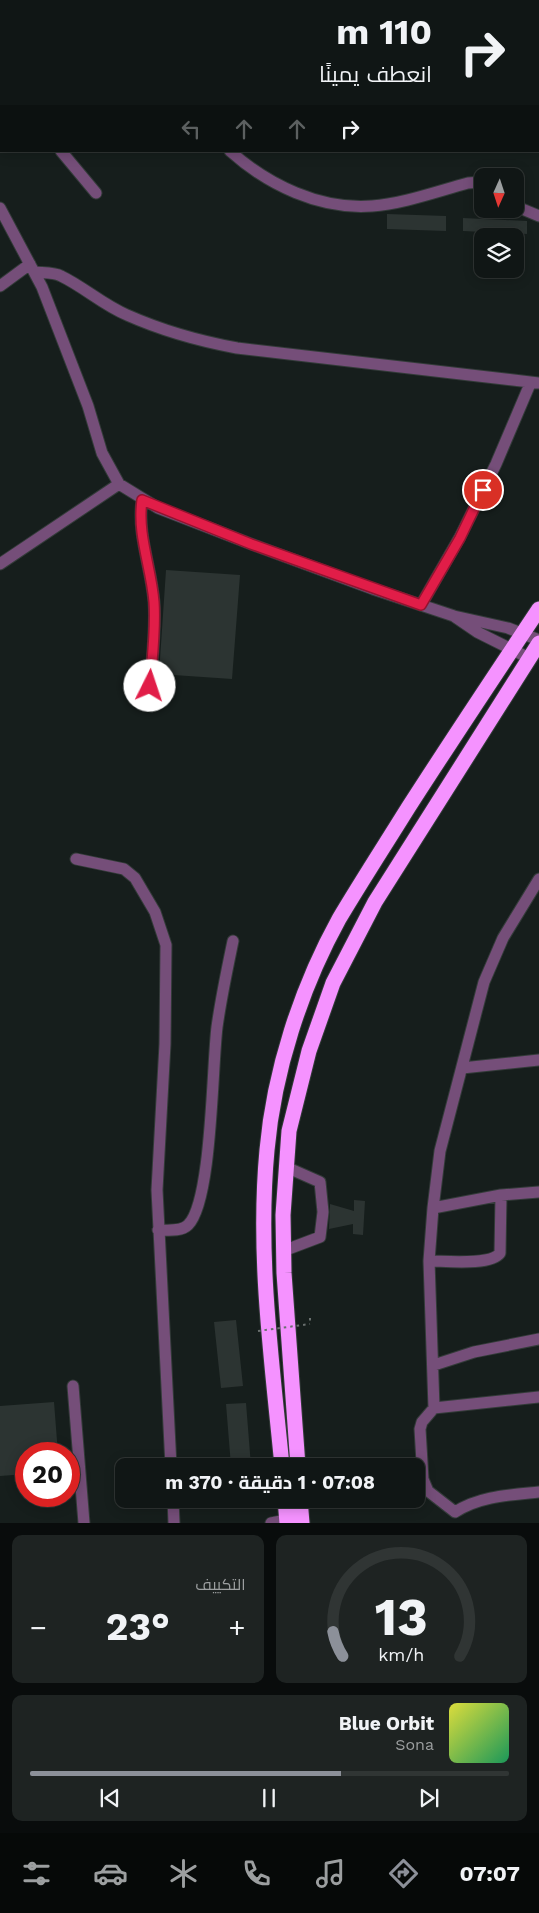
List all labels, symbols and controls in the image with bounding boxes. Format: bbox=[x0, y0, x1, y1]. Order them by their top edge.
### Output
text: 110 m bbox=[336, 11, 432, 53]
icon: right bbox=[450, 20, 515, 85]
text: انعطف يمينًا bbox=[319, 62, 432, 87]
icon: left bbox=[177, 115, 205, 143]
icon: ahead bbox=[230, 115, 258, 143]
icon: ahead bbox=[283, 115, 311, 143]
icon: right bbox=[336, 115, 364, 143]
north arrow bbox=[474, 168, 524, 218]
map controls bbox=[474, 168, 524, 278]
button: layers bbox=[474, 228, 524, 278]
pin bbox=[462, 469, 504, 511]
icon: arrive bbox=[469, 476, 497, 504]
position arrow bbox=[123, 659, 175, 711]
speed limit sign: 20 bbox=[15, 1442, 80, 1507]
text: 07:08 · 1 دقيقة · 370 m bbox=[165, 1471, 375, 1494]
text: التكييف bbox=[195, 1575, 246, 1594]
text: 13 bbox=[375, 1587, 428, 1648]
text: 23° bbox=[106, 1605, 170, 1649]
text: − bbox=[30, 1611, 47, 1644]
text: + bbox=[229, 1611, 246, 1644]
text: km/h bbox=[378, 1644, 424, 1665]
text: Blue Orbit bbox=[339, 1712, 434, 1735]
text: Sona bbox=[395, 1735, 434, 1754]
icon: previous bbox=[96, 1784, 124, 1812]
icon: pause bbox=[255, 1784, 283, 1812]
icon: next bbox=[415, 1784, 443, 1812]
icon: filters bbox=[19, 1856, 54, 1891]
icon: car bbox=[93, 1856, 128, 1891]
icon: climate bbox=[166, 1856, 201, 1891]
icon: phone bbox=[239, 1856, 274, 1891]
icon: music bbox=[313, 1856, 348, 1891]
icon: directions bbox=[386, 1856, 421, 1891]
text: 07:07 bbox=[460, 1861, 520, 1886]

